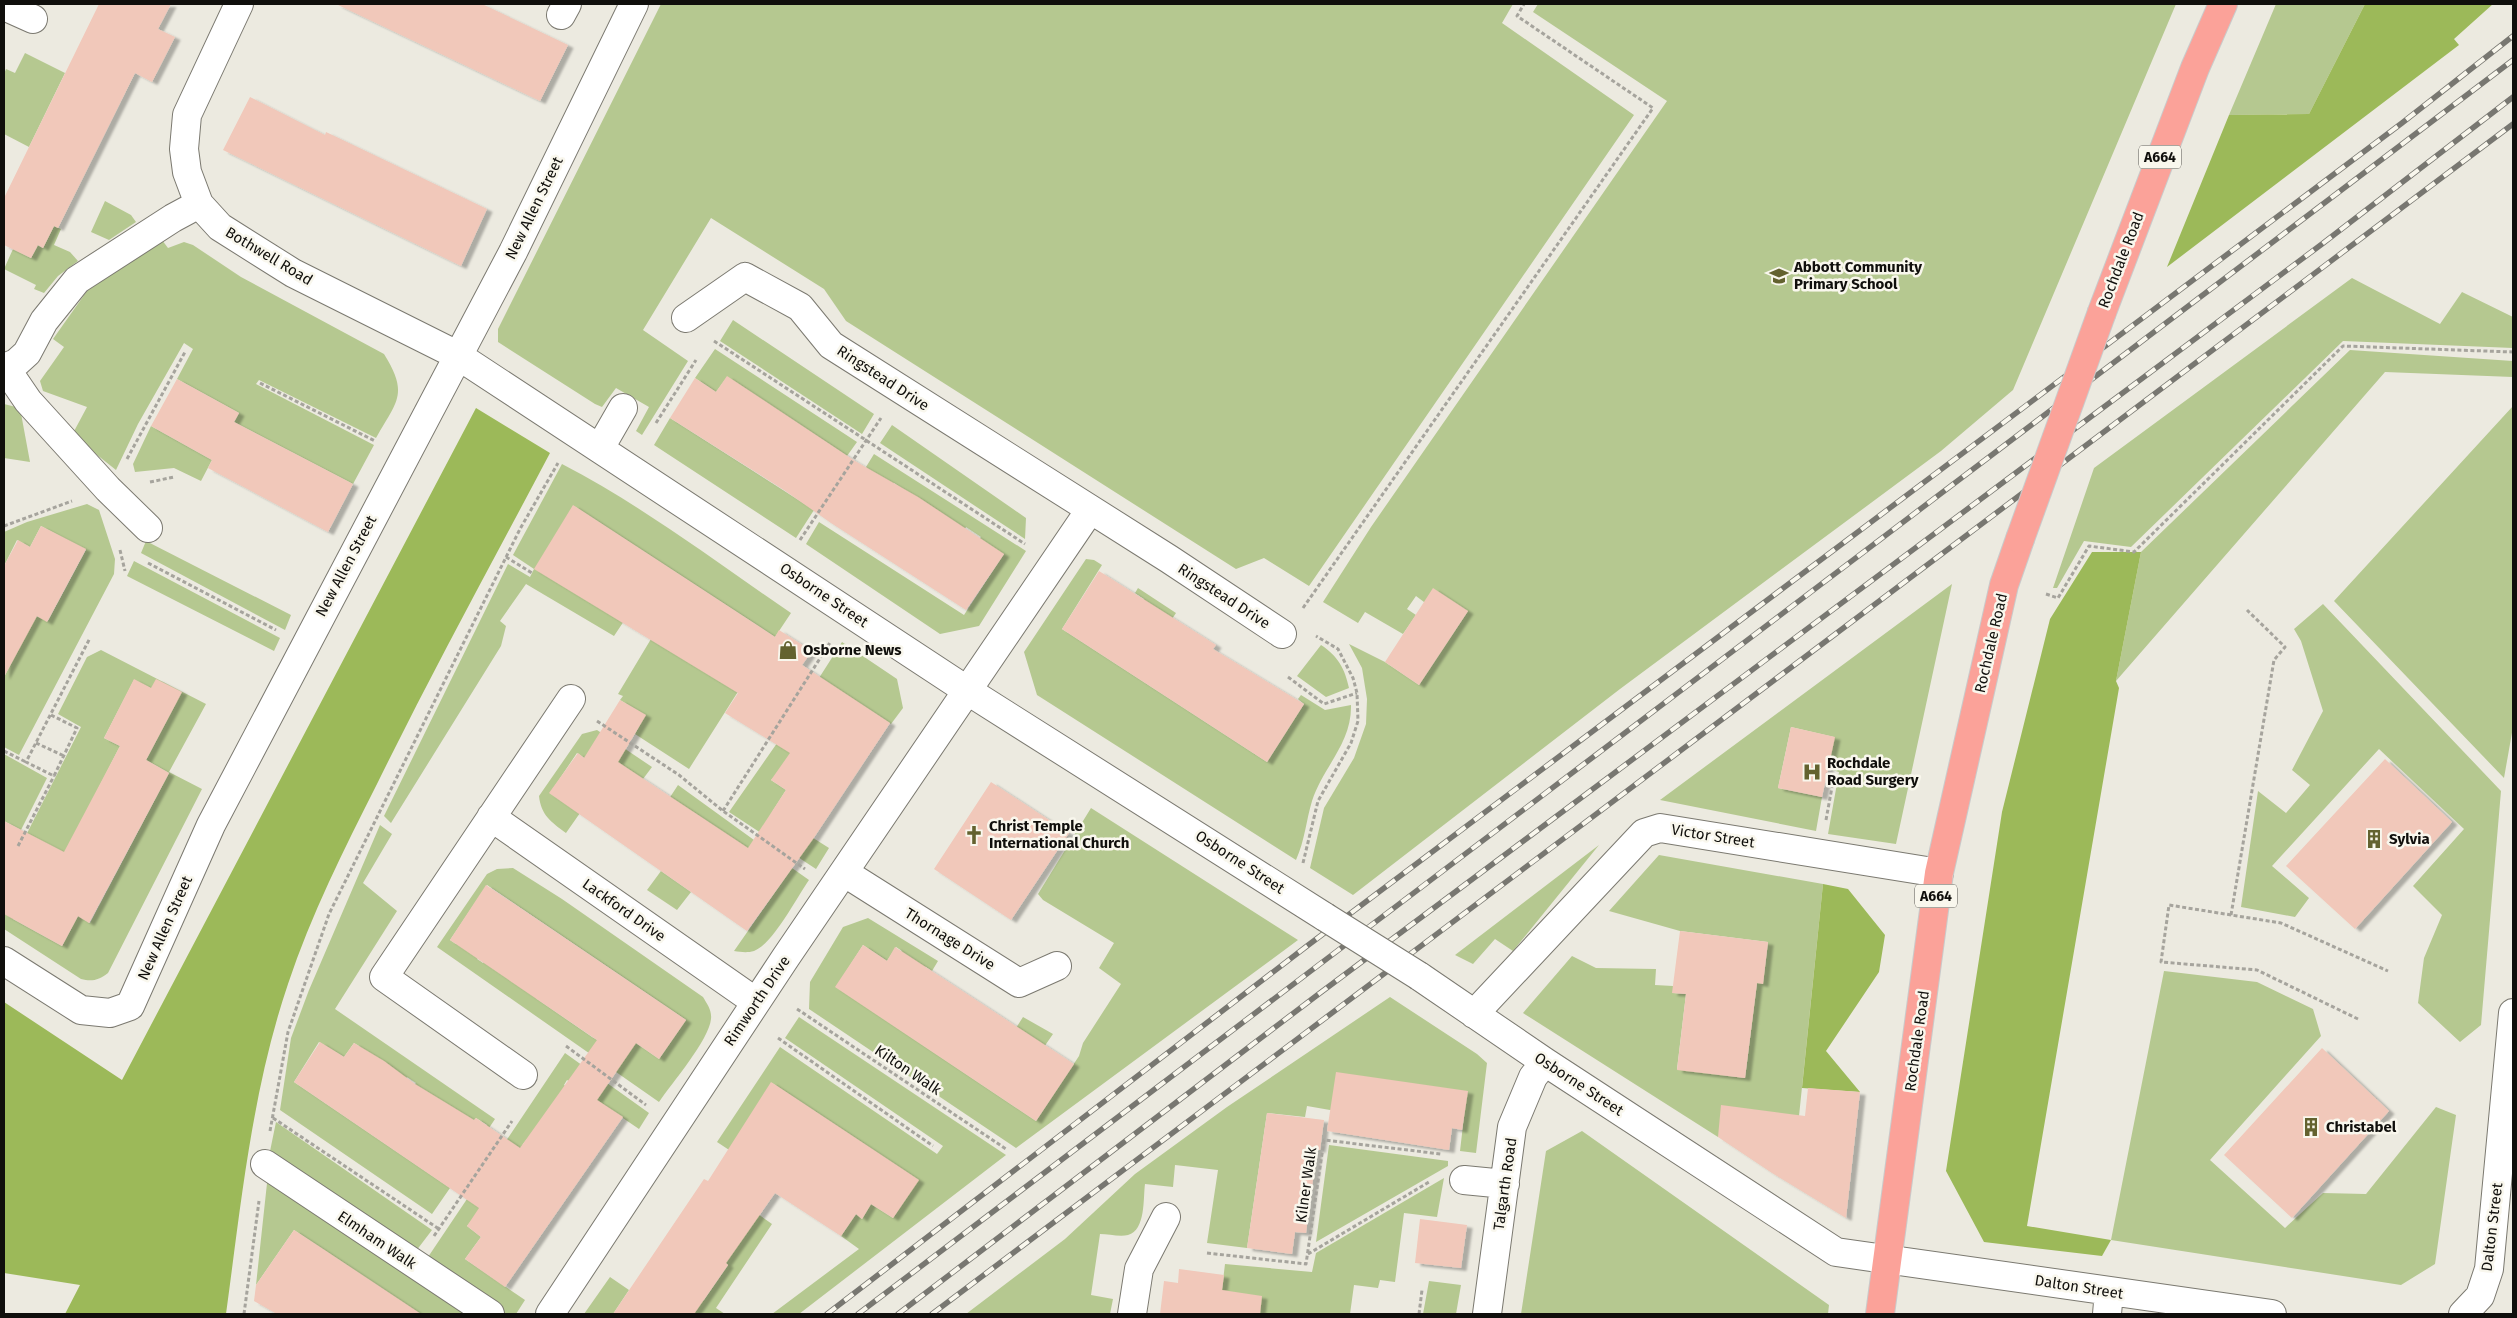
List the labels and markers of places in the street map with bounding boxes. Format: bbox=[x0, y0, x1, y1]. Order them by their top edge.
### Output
place label: Abbott Community Primary School bbox=[1793, 258, 1922, 293]
school or university icon: Abbott Community Primary School bbox=[1768, 265, 1790, 287]
shop icon: Osborne News bbox=[777, 639, 799, 661]
place label: Osborne News bbox=[803, 641, 902, 659]
place label: Rochdale Road Surgery bbox=[1827, 754, 1919, 789]
hospital icon: Rochdale Road Surgery bbox=[1801, 761, 1823, 783]
place label: Christ Temple International Church bbox=[989, 817, 1129, 852]
church icon: Christ Temple International Church bbox=[963, 824, 985, 846]
building icon: Sylvia bbox=[2363, 828, 2385, 850]
place label: Sylvia bbox=[2389, 830, 2430, 848]
building icon: Christabel bbox=[2300, 1116, 2322, 1138]
place label: Christabel bbox=[2326, 1118, 2397, 1136]

